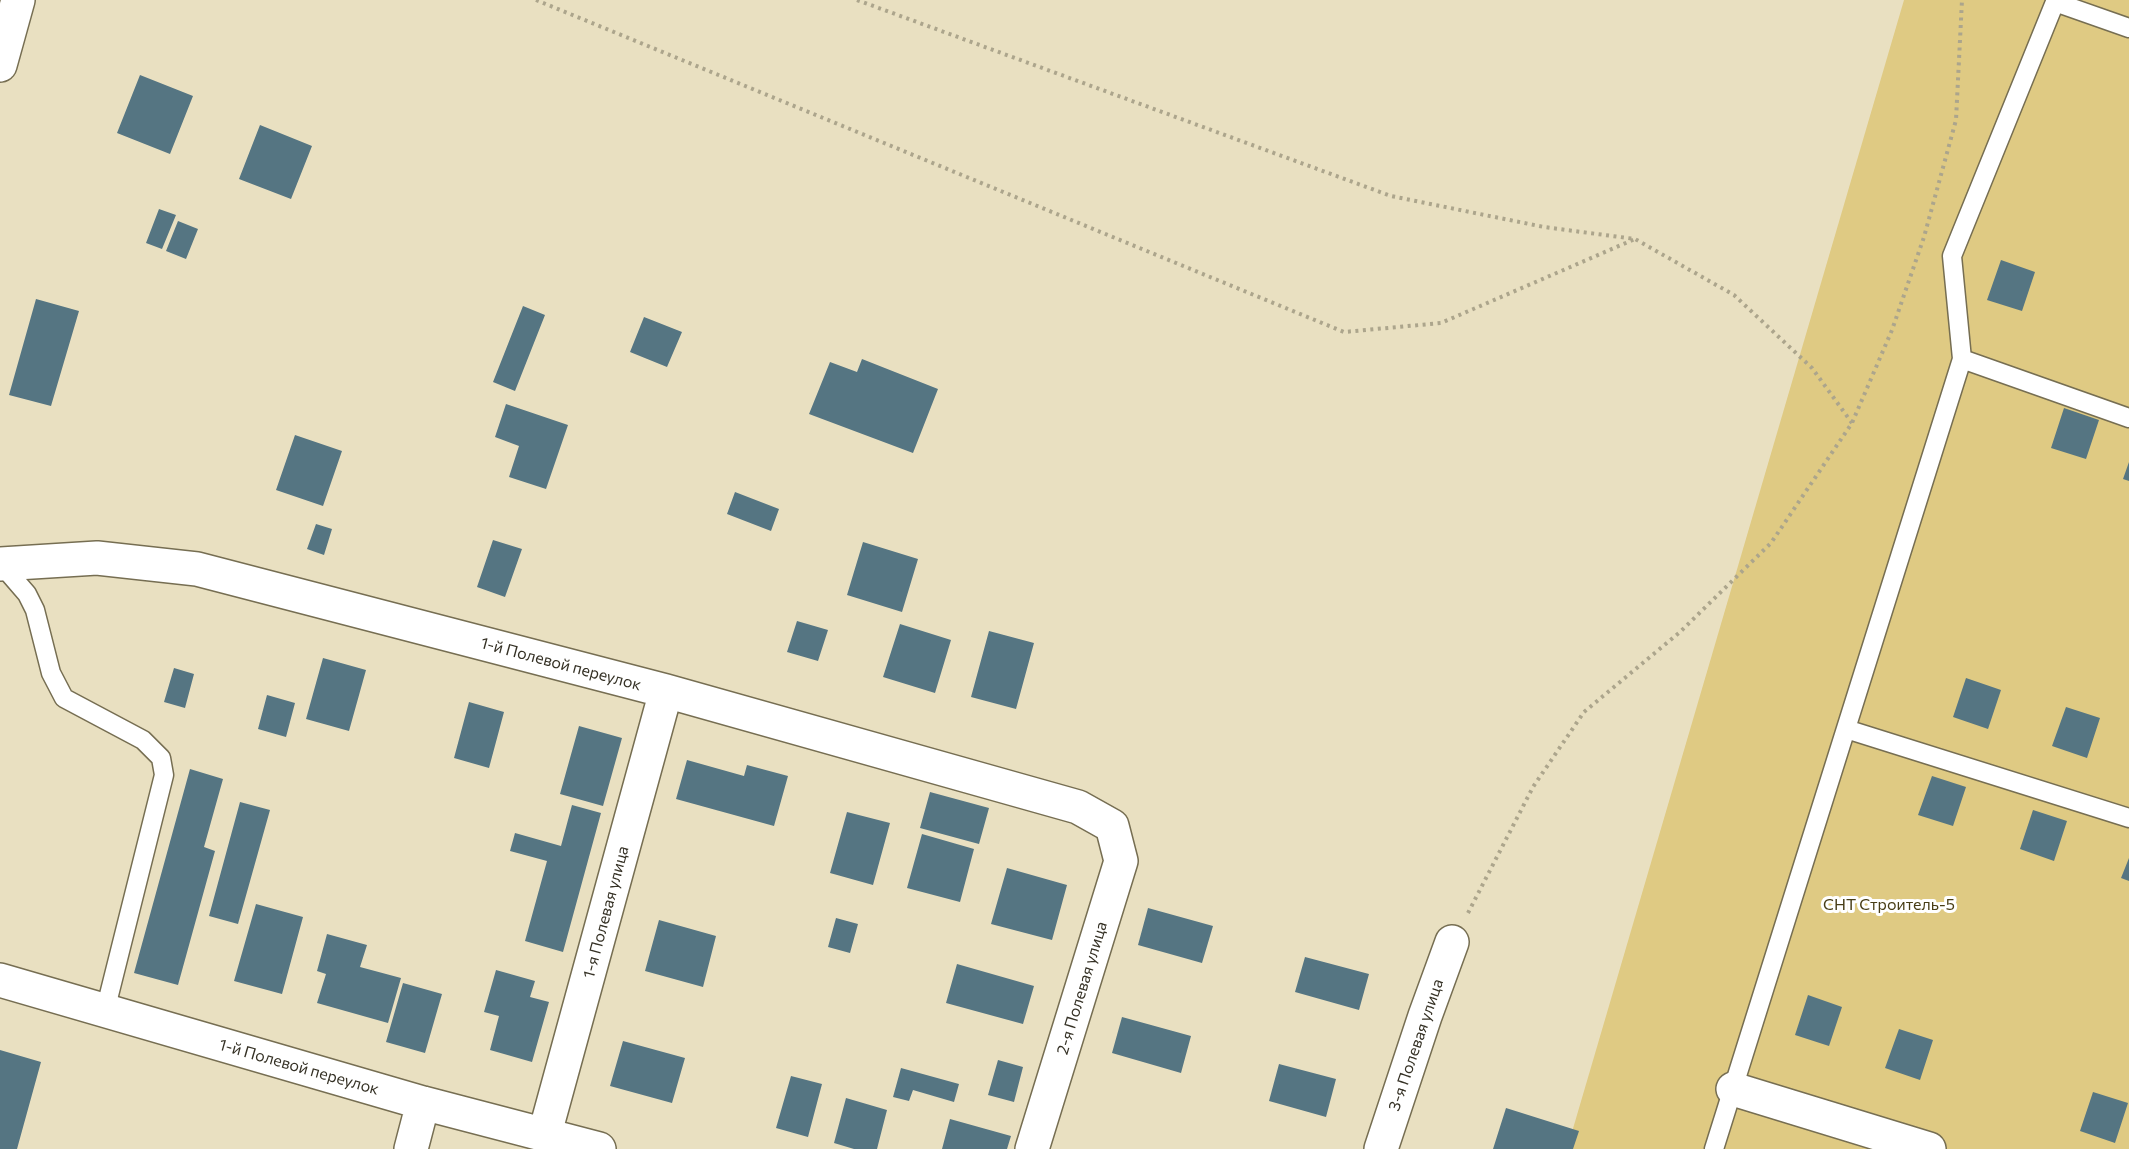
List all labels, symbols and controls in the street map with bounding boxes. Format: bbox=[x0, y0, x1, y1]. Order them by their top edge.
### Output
street label: 1-й Полевой переулок bbox=[479, 633, 643, 695]
street label: 1-я Полевая улица bbox=[579, 844, 633, 980]
park label: СНТ Строитель-5 bbox=[1823, 895, 1955, 915]
street label: 2-я Полевая улица bbox=[1053, 919, 1111, 1057]
street label: 3-я Полевая улица bbox=[1384, 976, 1448, 1114]
street label: 1-й Полевой переулок bbox=[217, 1035, 381, 1099]

